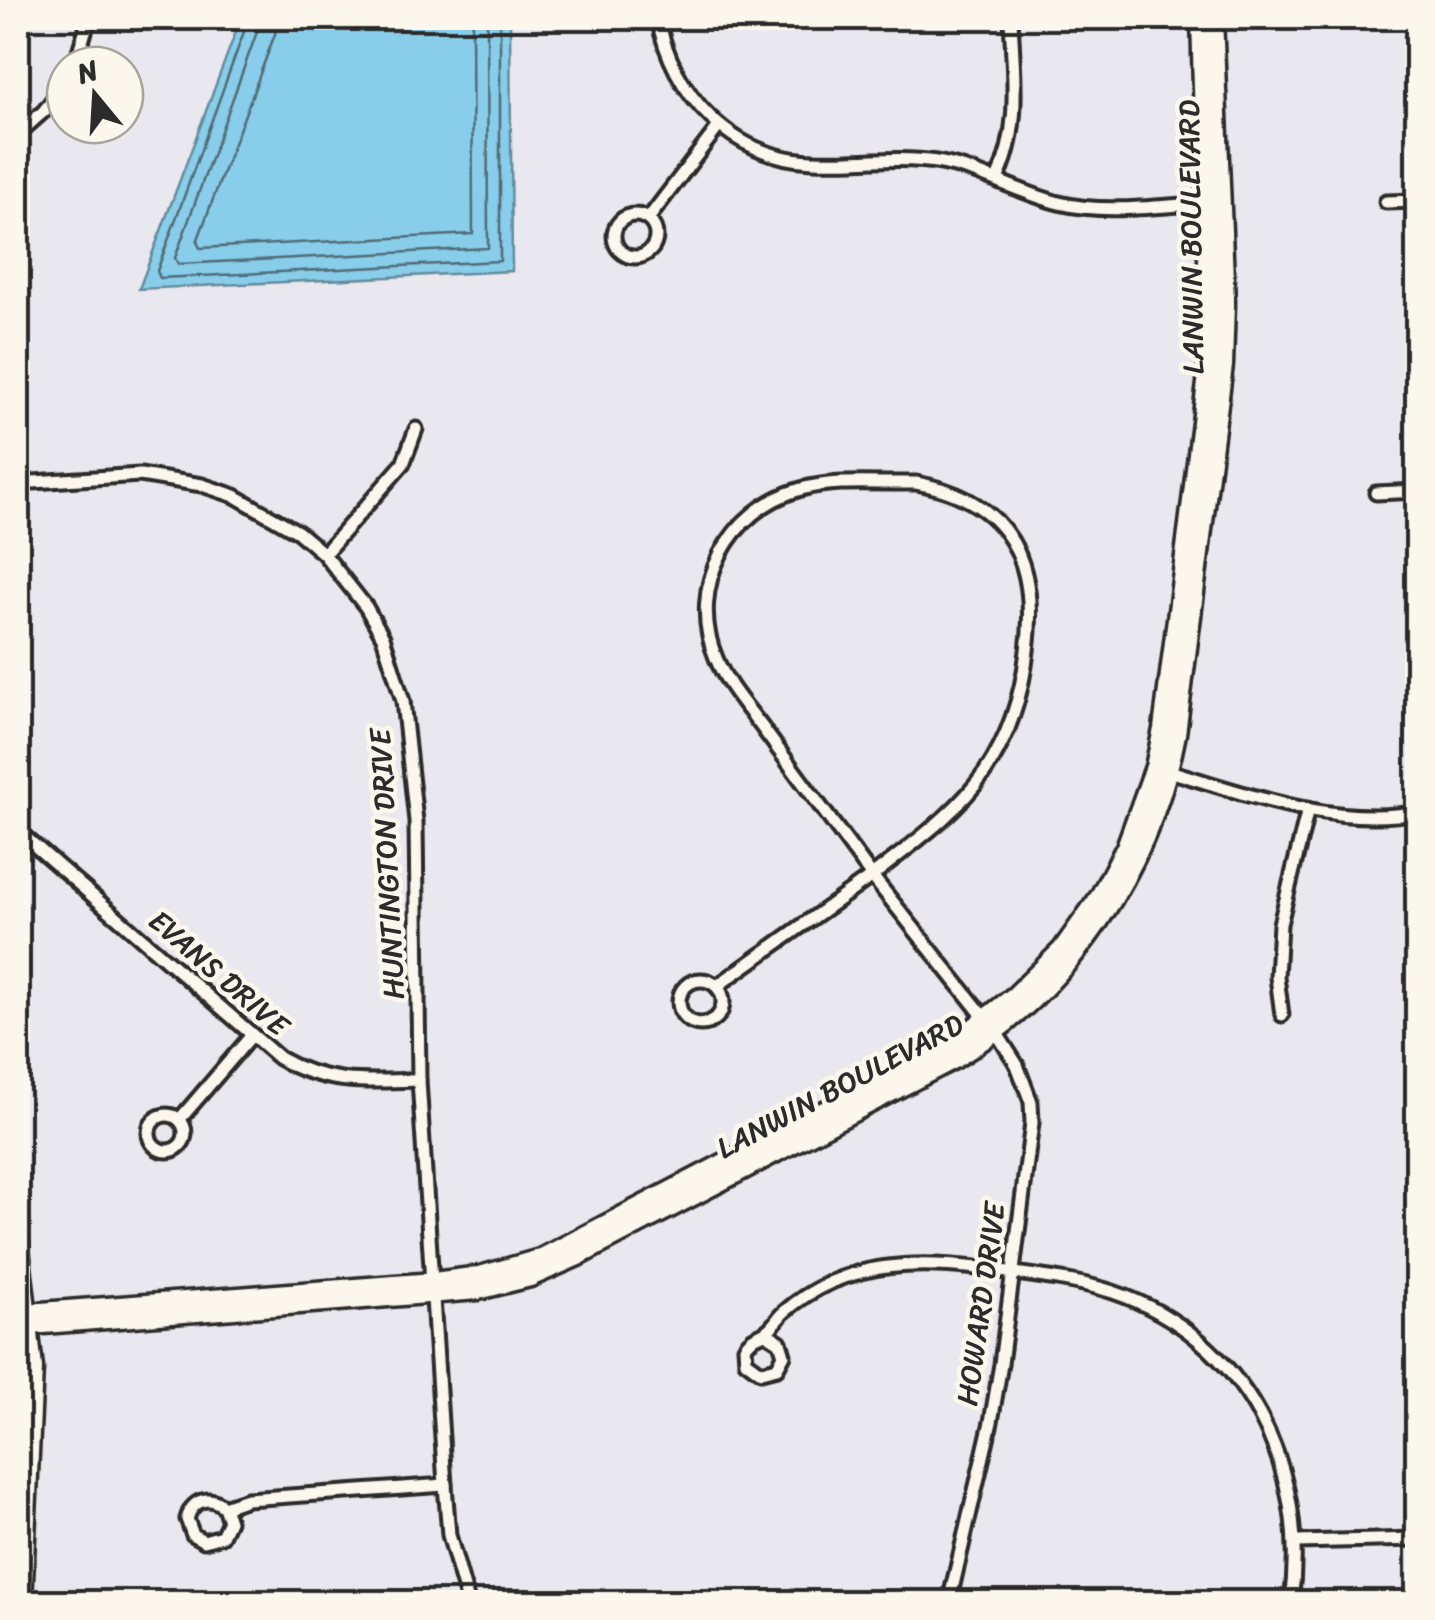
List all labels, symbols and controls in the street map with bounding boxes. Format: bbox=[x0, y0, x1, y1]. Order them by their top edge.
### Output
north arrow bbox=[45, 45, 145, 145]
text: N bbox=[70, 45, 105, 98]
street label: LANWIN BOULEVARD bbox=[1162, 99, 1220, 375]
street label: HUNTINGTON DRIVE bbox=[353, 725, 421, 1001]
street label: EVANS DRIVE bbox=[136, 895, 304, 1052]
street label: LANWIN BOULEVARD bbox=[706, 998, 974, 1174]
street label: HOWARD DRIVE bbox=[940, 1197, 1022, 1409]

